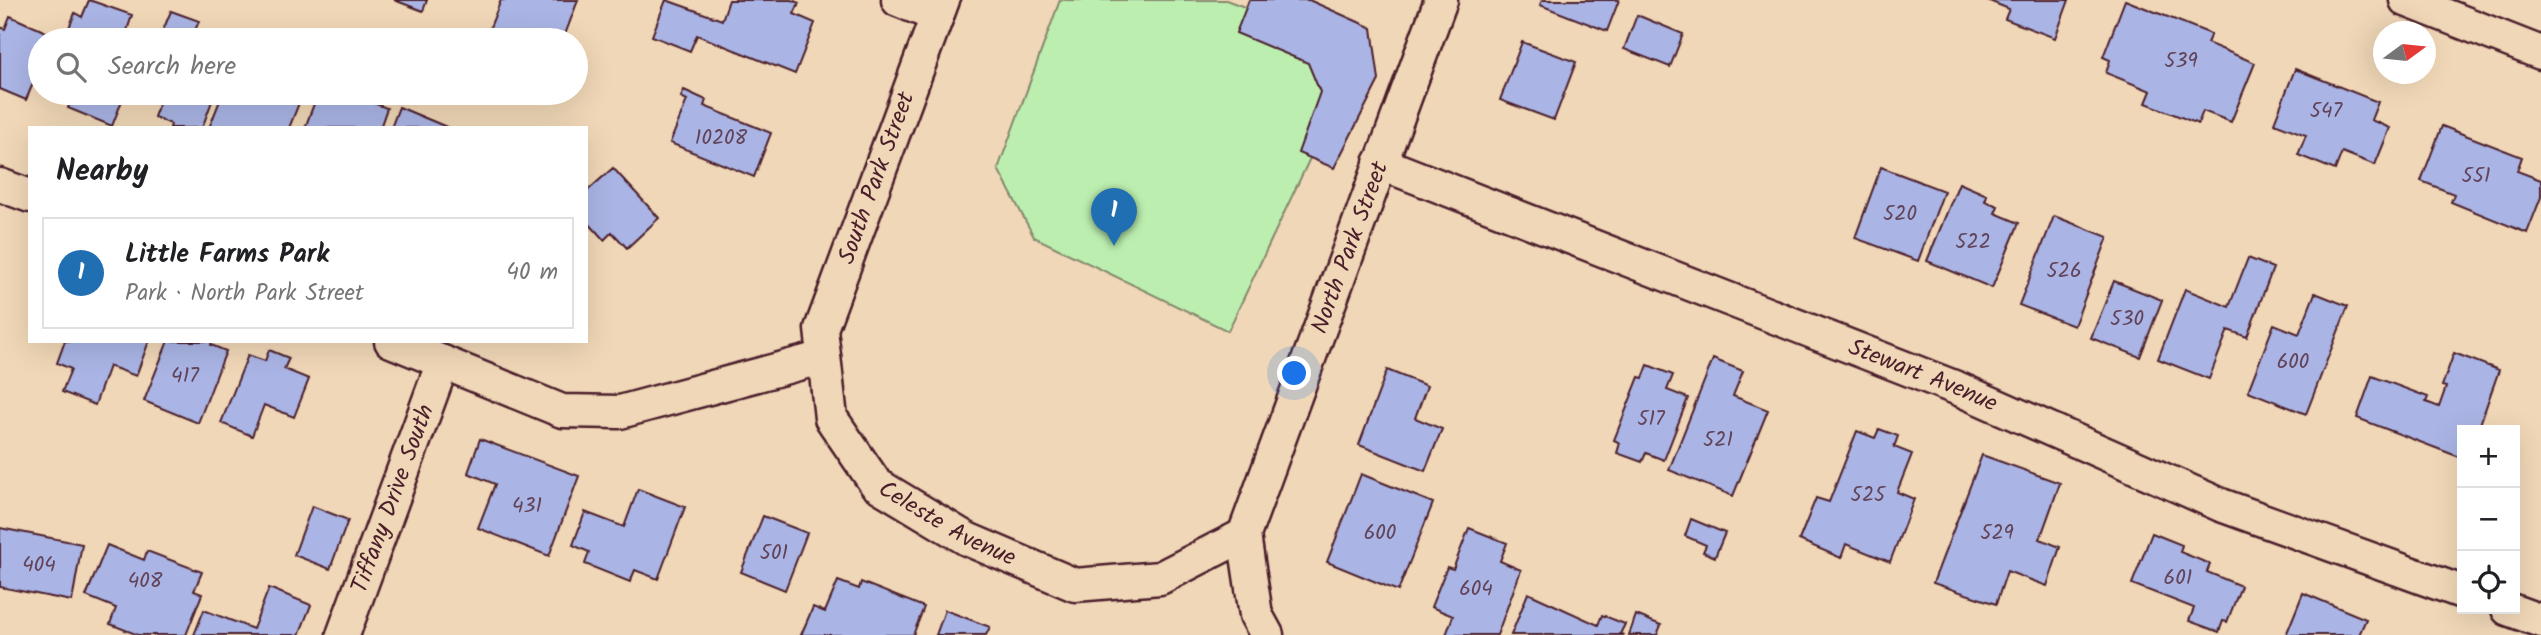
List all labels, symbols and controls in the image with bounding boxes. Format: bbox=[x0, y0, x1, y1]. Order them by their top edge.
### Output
north arrow bbox=[2373, 21, 2436, 84]
search box bbox=[28, 28, 588, 105]
house number: 539 bbox=[2164, 45, 2198, 78]
text: Search here bbox=[108, 46, 236, 88]
icon: search bbox=[52, 48, 90, 86]
street label: South Park Street bbox=[828, 86, 927, 270]
house number: 547 bbox=[2310, 95, 2344, 128]
house number: 10208 bbox=[695, 122, 748, 155]
text: Nearby bbox=[56, 148, 148, 196]
street label: North Park Street bbox=[1300, 155, 1400, 339]
house number: 551 bbox=[2461, 160, 2491, 193]
pin: 1 bbox=[1091, 188, 1137, 246]
house number: 520 bbox=[1883, 198, 1917, 231]
house number: 522 bbox=[1955, 226, 1991, 259]
text: Little Farms Park bbox=[125, 234, 329, 276]
text: 1 bbox=[78, 255, 84, 291]
text: 40 m bbox=[506, 255, 558, 291]
house number: 526 bbox=[2046, 255, 2082, 288]
text: Park · North Park Street bbox=[125, 276, 364, 312]
house number: 530 bbox=[2110, 303, 2144, 336]
street label: Stewart Avenue bbox=[1842, 328, 2004, 423]
house number: 600 bbox=[2277, 346, 2309, 379]
your location bbox=[1277, 356, 1311, 390]
house number: 417 bbox=[171, 360, 200, 393]
street label: Tiffany Drive South bbox=[340, 399, 445, 599]
house number: 517 bbox=[1637, 403, 1666, 436]
house number: 521 bbox=[1703, 424, 1733, 457]
map controls bbox=[2457, 425, 2520, 614]
button: + bbox=[2457, 425, 2520, 488]
street label: Celeste Avenue bbox=[871, 470, 1022, 577]
house number: 525 bbox=[1851, 479, 1887, 512]
button: − bbox=[2457, 488, 2520, 551]
house number: 431 bbox=[512, 490, 542, 523]
house number: 600 bbox=[1364, 517, 1396, 550]
house number: 529 bbox=[1980, 517, 2014, 550]
house number: 501 bbox=[760, 537, 788, 570]
house number: 404 bbox=[22, 549, 56, 582]
button: locate bbox=[2457, 551, 2520, 614]
house number: 601 bbox=[2164, 562, 2192, 595]
house number: 408 bbox=[128, 565, 163, 598]
house number: 604 bbox=[1459, 573, 1493, 606]

